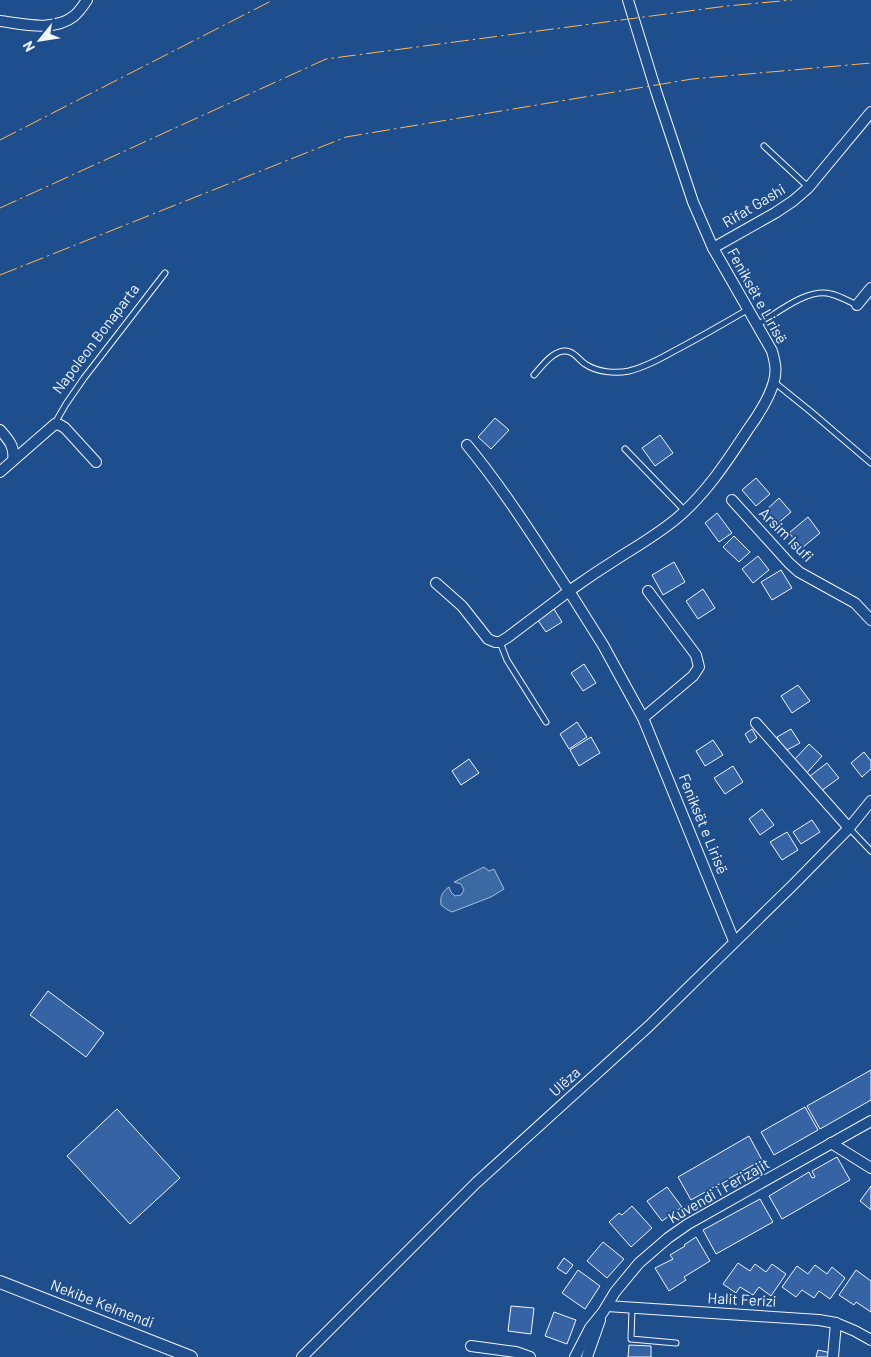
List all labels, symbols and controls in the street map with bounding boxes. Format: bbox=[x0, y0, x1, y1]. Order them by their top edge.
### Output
north arrow bbox=[15, 15, 65, 65]
text: N bbox=[19, 38, 38, 55]
street label: Rifat Gashi bbox=[719, 179, 788, 231]
street label: Feniksët e Lirisë bbox=[724, 244, 792, 347]
street label: Napoleon Bonaparta bbox=[48, 280, 142, 397]
street label: Arsim Isufi bbox=[756, 503, 818, 565]
street label: Feniksët e Lirisë bbox=[676, 771, 732, 876]
street label: Ulëza bbox=[545, 1063, 584, 1100]
street label: Kuvendi i Ferizajit bbox=[664, 1154, 773, 1227]
street label: Nekibe Kelmendi bbox=[48, 1275, 157, 1331]
street label: Halit Ferizi bbox=[707, 1288, 777, 1310]

